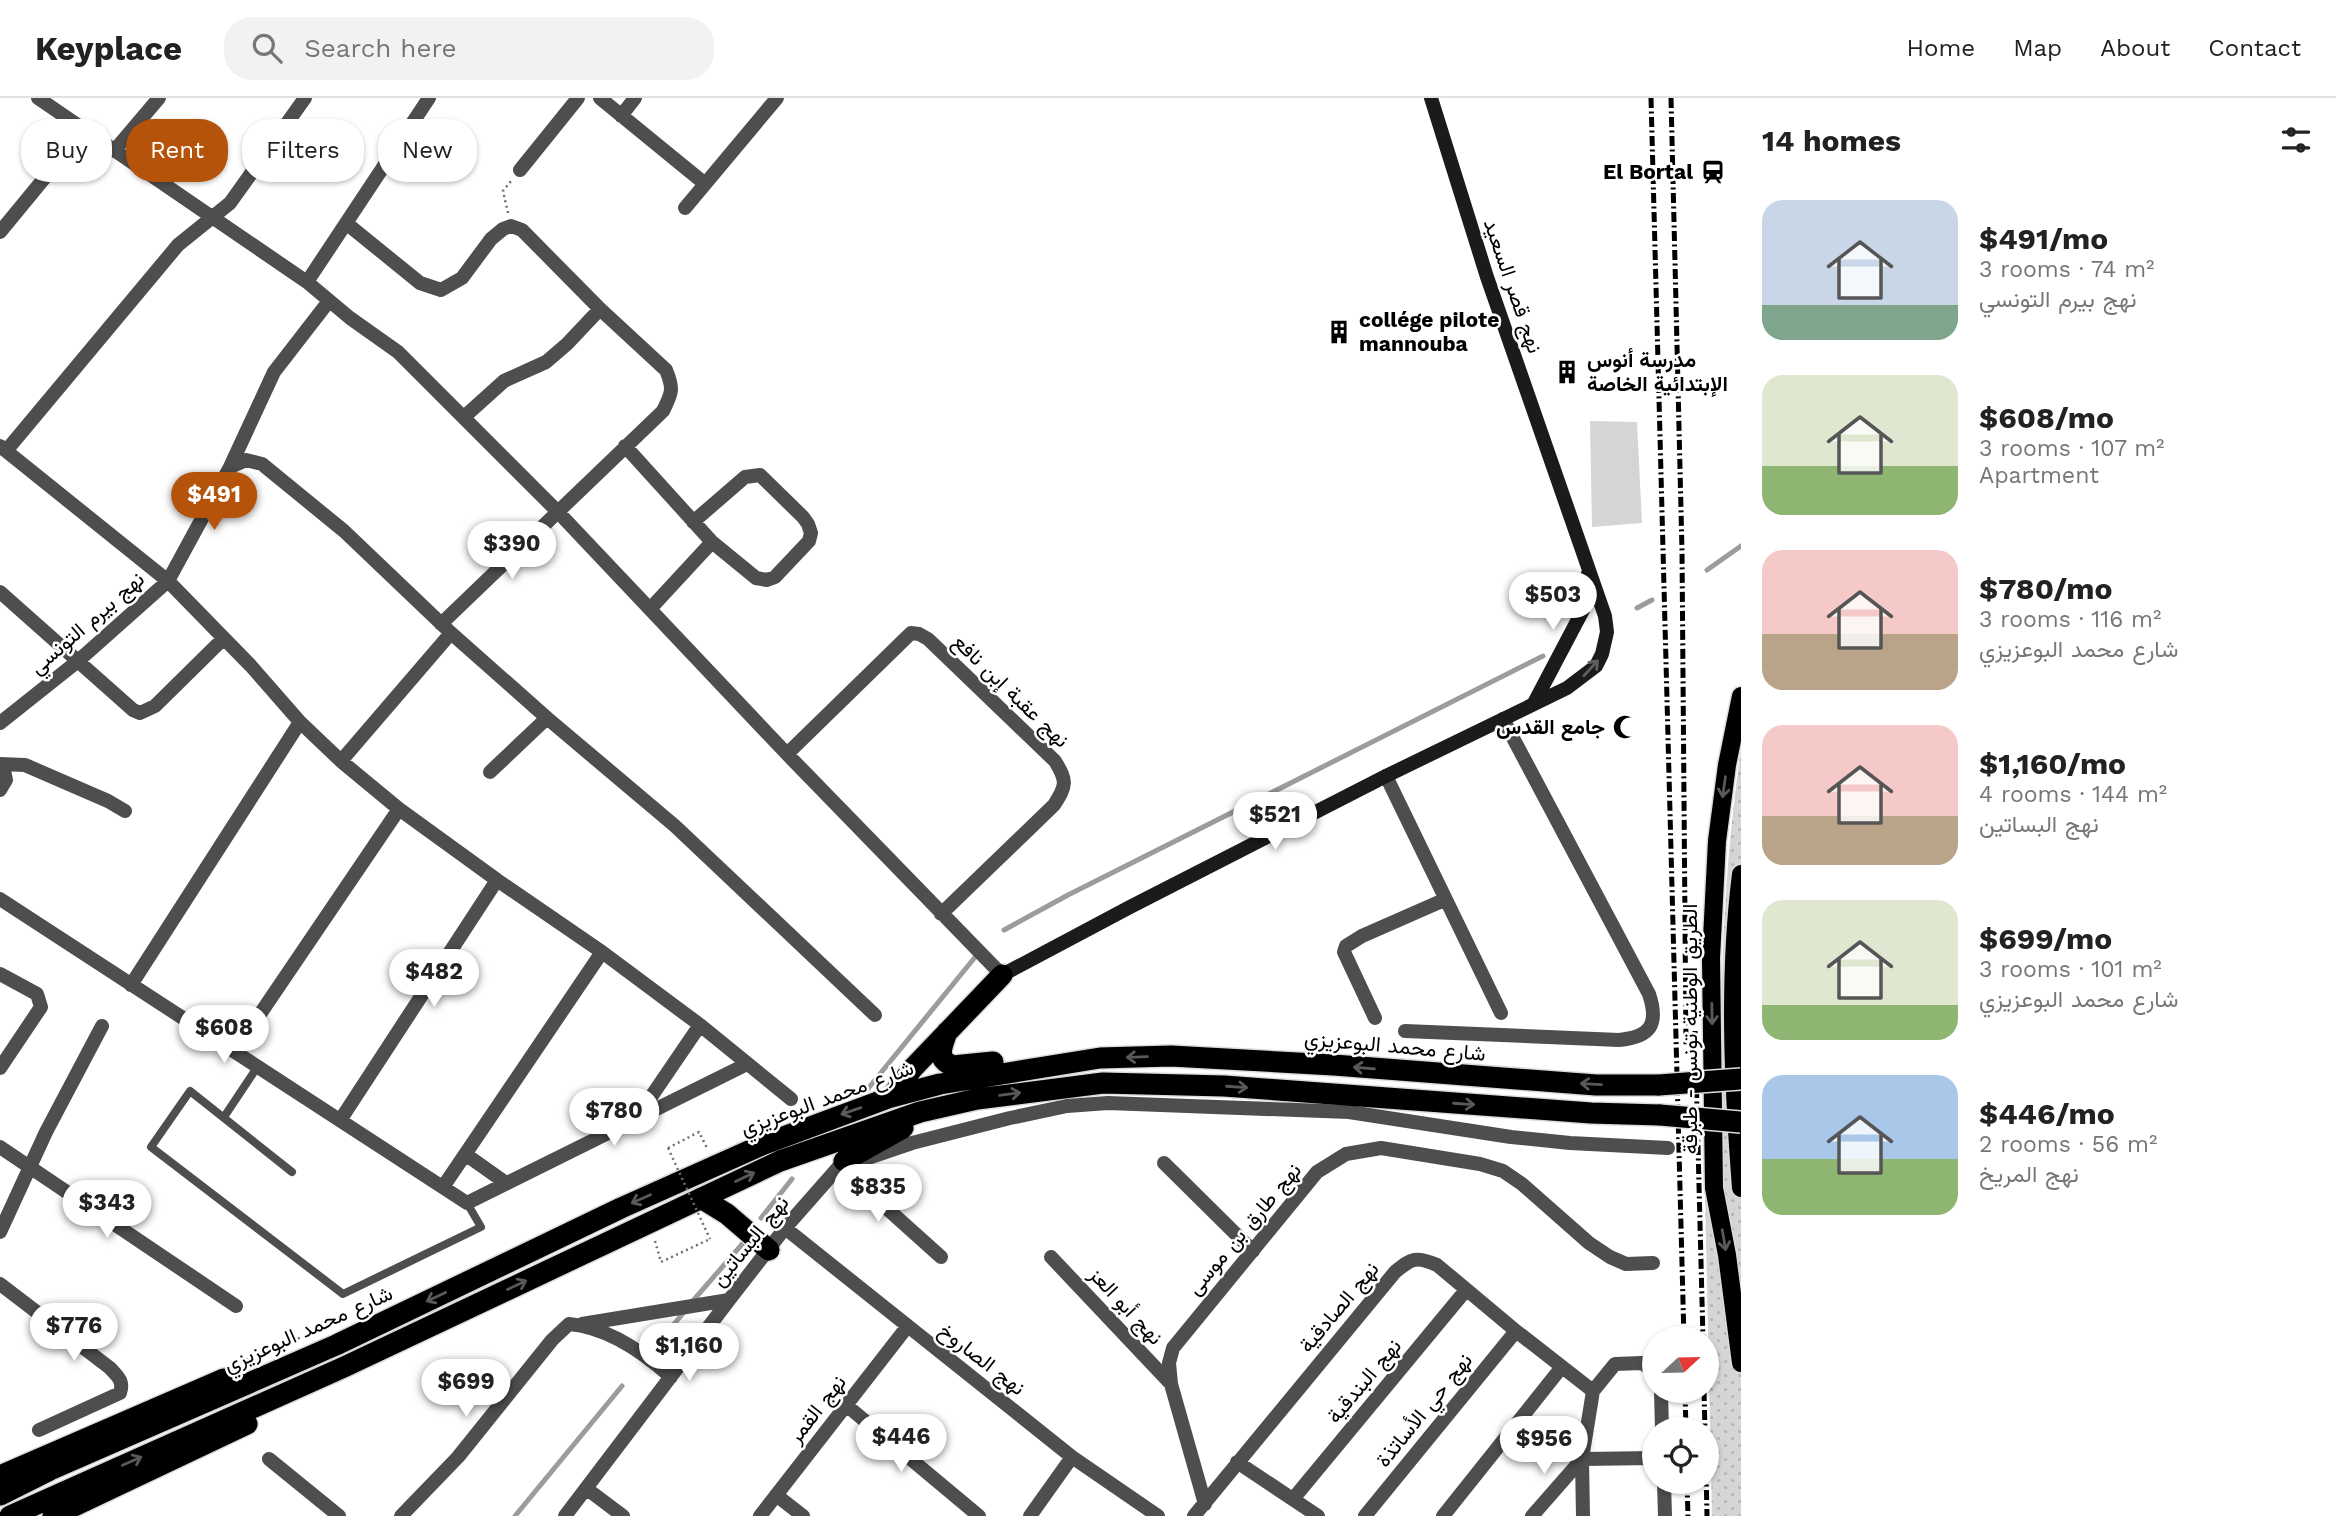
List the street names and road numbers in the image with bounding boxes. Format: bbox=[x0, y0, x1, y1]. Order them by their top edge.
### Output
street label: نهج قصر السعيد bbox=[1477, 215, 1548, 357]
street label: نهج بيرم التونسي bbox=[24, 566, 152, 683]
street label: نهج عقبة إبن نافع bbox=[947, 629, 1075, 754]
street label: الطريق الوطنية تونس - طبرقة bbox=[1677, 904, 1703, 1154]
street label: شارع محمد البوعزيزي bbox=[1303, 1025, 1487, 1071]
street label: شارع محمد البوعزيزي bbox=[737, 1055, 918, 1145]
street label: نهج طارق بن موسى bbox=[1181, 1158, 1308, 1301]
street label: نهج البساتين bbox=[705, 1190, 795, 1292]
street label: نهج الصادقية bbox=[1293, 1256, 1385, 1358]
street label: نهج أبو العز bbox=[1082, 1261, 1168, 1351]
street label: شارع محمد البوعزيزي bbox=[220, 1280, 398, 1382]
street label: نهج الصاروخ bbox=[933, 1317, 1031, 1402]
street label: نهج البندقية bbox=[1321, 1333, 1408, 1429]
street label: نهج حي الأساتذة bbox=[1370, 1348, 1481, 1475]
street label: نهج القمر bbox=[782, 1370, 853, 1450]

